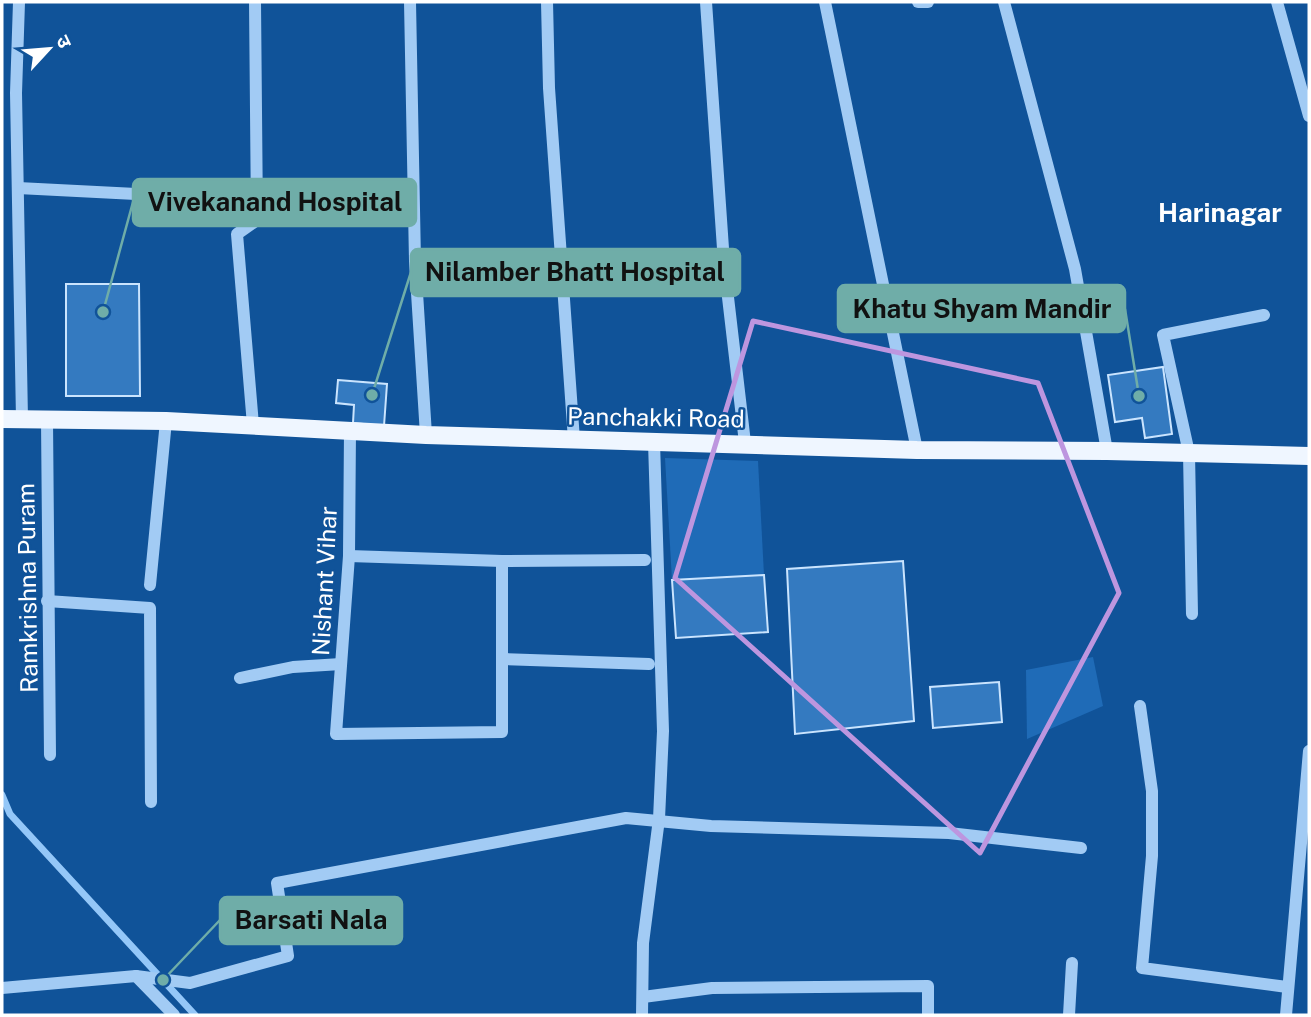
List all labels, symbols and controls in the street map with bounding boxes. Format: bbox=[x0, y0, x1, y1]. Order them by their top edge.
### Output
north arrow bbox=[14, 14, 84, 84]
text: उ bbox=[52, 32, 77, 52]
callout: Vivekanand Hospital bbox=[133, 179, 416, 226]
text: Vivekanand Hospital bbox=[148, 186, 402, 217]
district label: Harinagar bbox=[1158, 197, 1282, 228]
callout: Nilamber Bhatt Hospital bbox=[411, 249, 740, 296]
text: Nilamber Bhatt Hospital bbox=[425, 256, 725, 287]
callout: Khatu Shyam Mandir bbox=[838, 285, 1125, 332]
text: Khatu Shyam Mandir bbox=[853, 293, 1112, 324]
street label: Panchakki Road bbox=[567, 401, 745, 433]
street label: Ramkrishna Puram bbox=[11, 483, 43, 693]
street label: Nishant Vihar bbox=[306, 505, 342, 657]
callout: Barsati Nala bbox=[220, 897, 402, 944]
text: Barsati Nala bbox=[234, 904, 388, 935]

